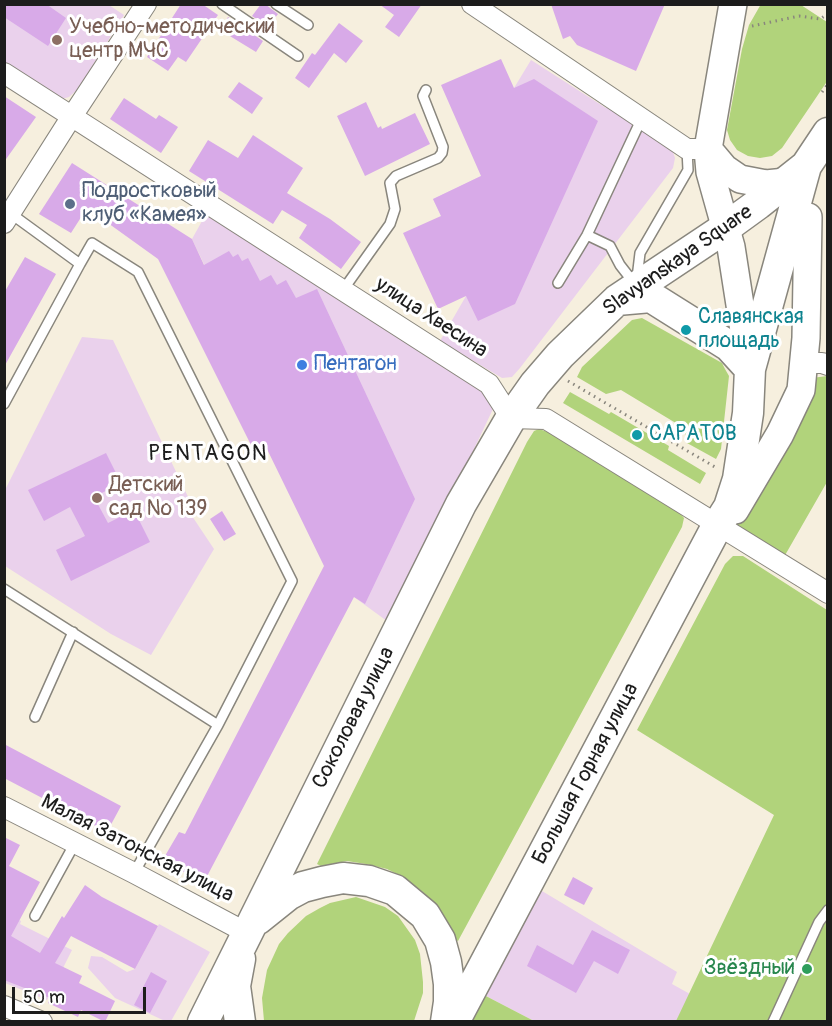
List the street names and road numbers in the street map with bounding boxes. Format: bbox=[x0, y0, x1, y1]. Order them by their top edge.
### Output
street label: Slavyanskaya Square bbox=[598, 200, 758, 322]
street label: улица Хвесина bbox=[370, 272, 492, 364]
street label: Соколовая улица bbox=[307, 643, 401, 793]
street label: Большая Горная улица bbox=[527, 679, 645, 869]
street label: Малая Затонская улица bbox=[36, 789, 238, 909]

